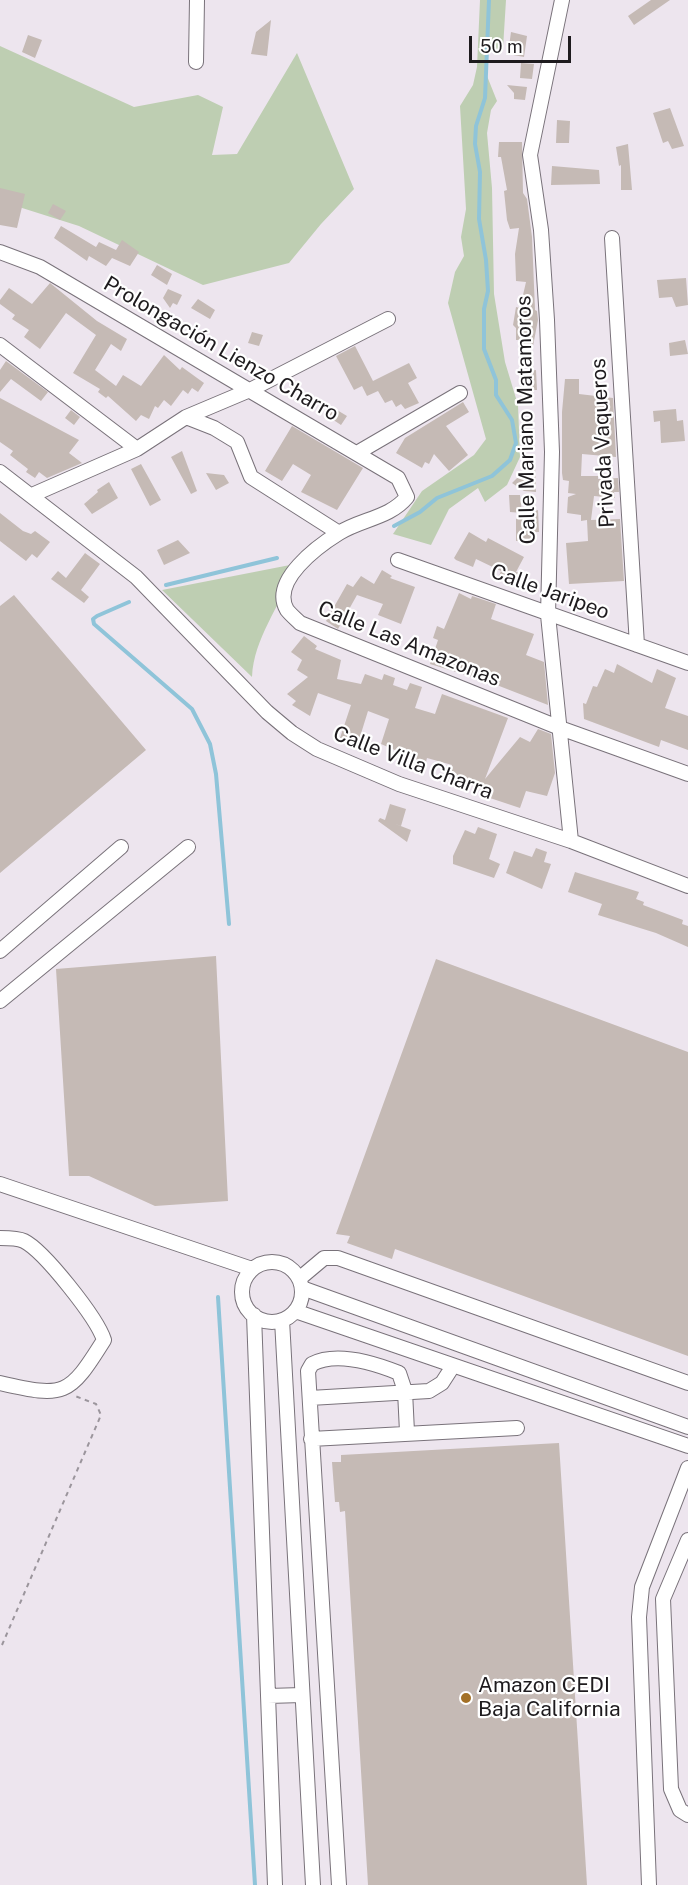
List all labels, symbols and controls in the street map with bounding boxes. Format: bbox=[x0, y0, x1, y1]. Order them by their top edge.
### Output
scale bar bbox=[472, 24, 574, 62]
text: 50 m bbox=[480, 36, 523, 57]
street label: Prolongación Lienzo Charro bbox=[99, 271, 343, 427]
street label: Calle Mariano Matamoros bbox=[511, 295, 541, 545]
street label: Privada Vaqueros bbox=[586, 358, 620, 528]
street label: Calle Jaripeo bbox=[487, 559, 613, 625]
street label: Calle Las Amazonas bbox=[314, 596, 504, 692]
street label: Calle Villa Charra bbox=[330, 721, 496, 805]
place label: Amazon CEDI Baja California bbox=[478, 1673, 620, 1723]
marker: Amazon CEDI Baja California bbox=[459, 1691, 473, 1705]

